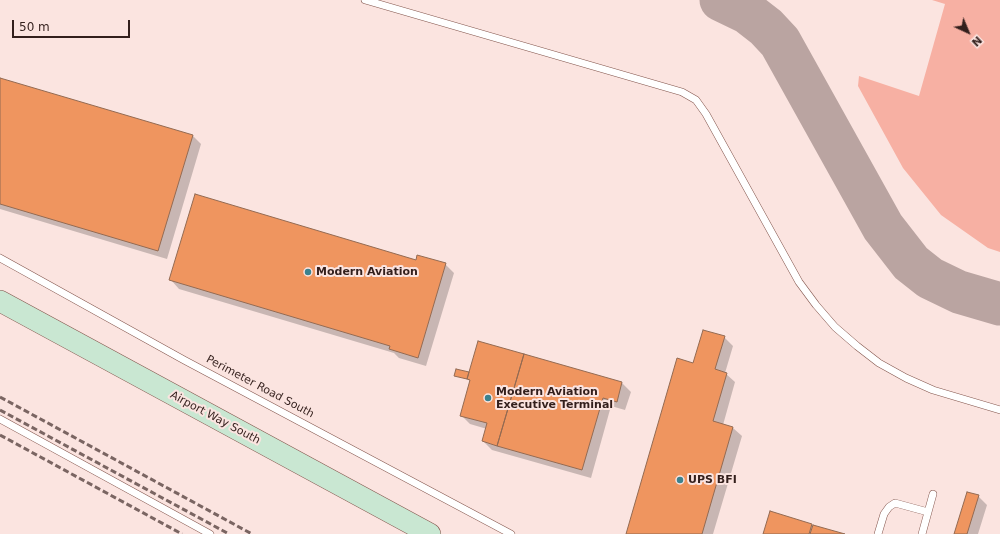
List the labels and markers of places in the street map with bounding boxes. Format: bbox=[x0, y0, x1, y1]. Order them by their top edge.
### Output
place label: Modern Aviation bbox=[316, 265, 418, 279]
marker: Modern Aviation bbox=[303, 267, 313, 277]
place label: Modern Aviation Executive Terminal bbox=[496, 385, 613, 411]
marker: Modern Aviation Executive Terminal bbox=[483, 393, 493, 403]
place label: UPS BFI bbox=[688, 473, 737, 487]
marker: UPS BFI bbox=[675, 475, 685, 485]

